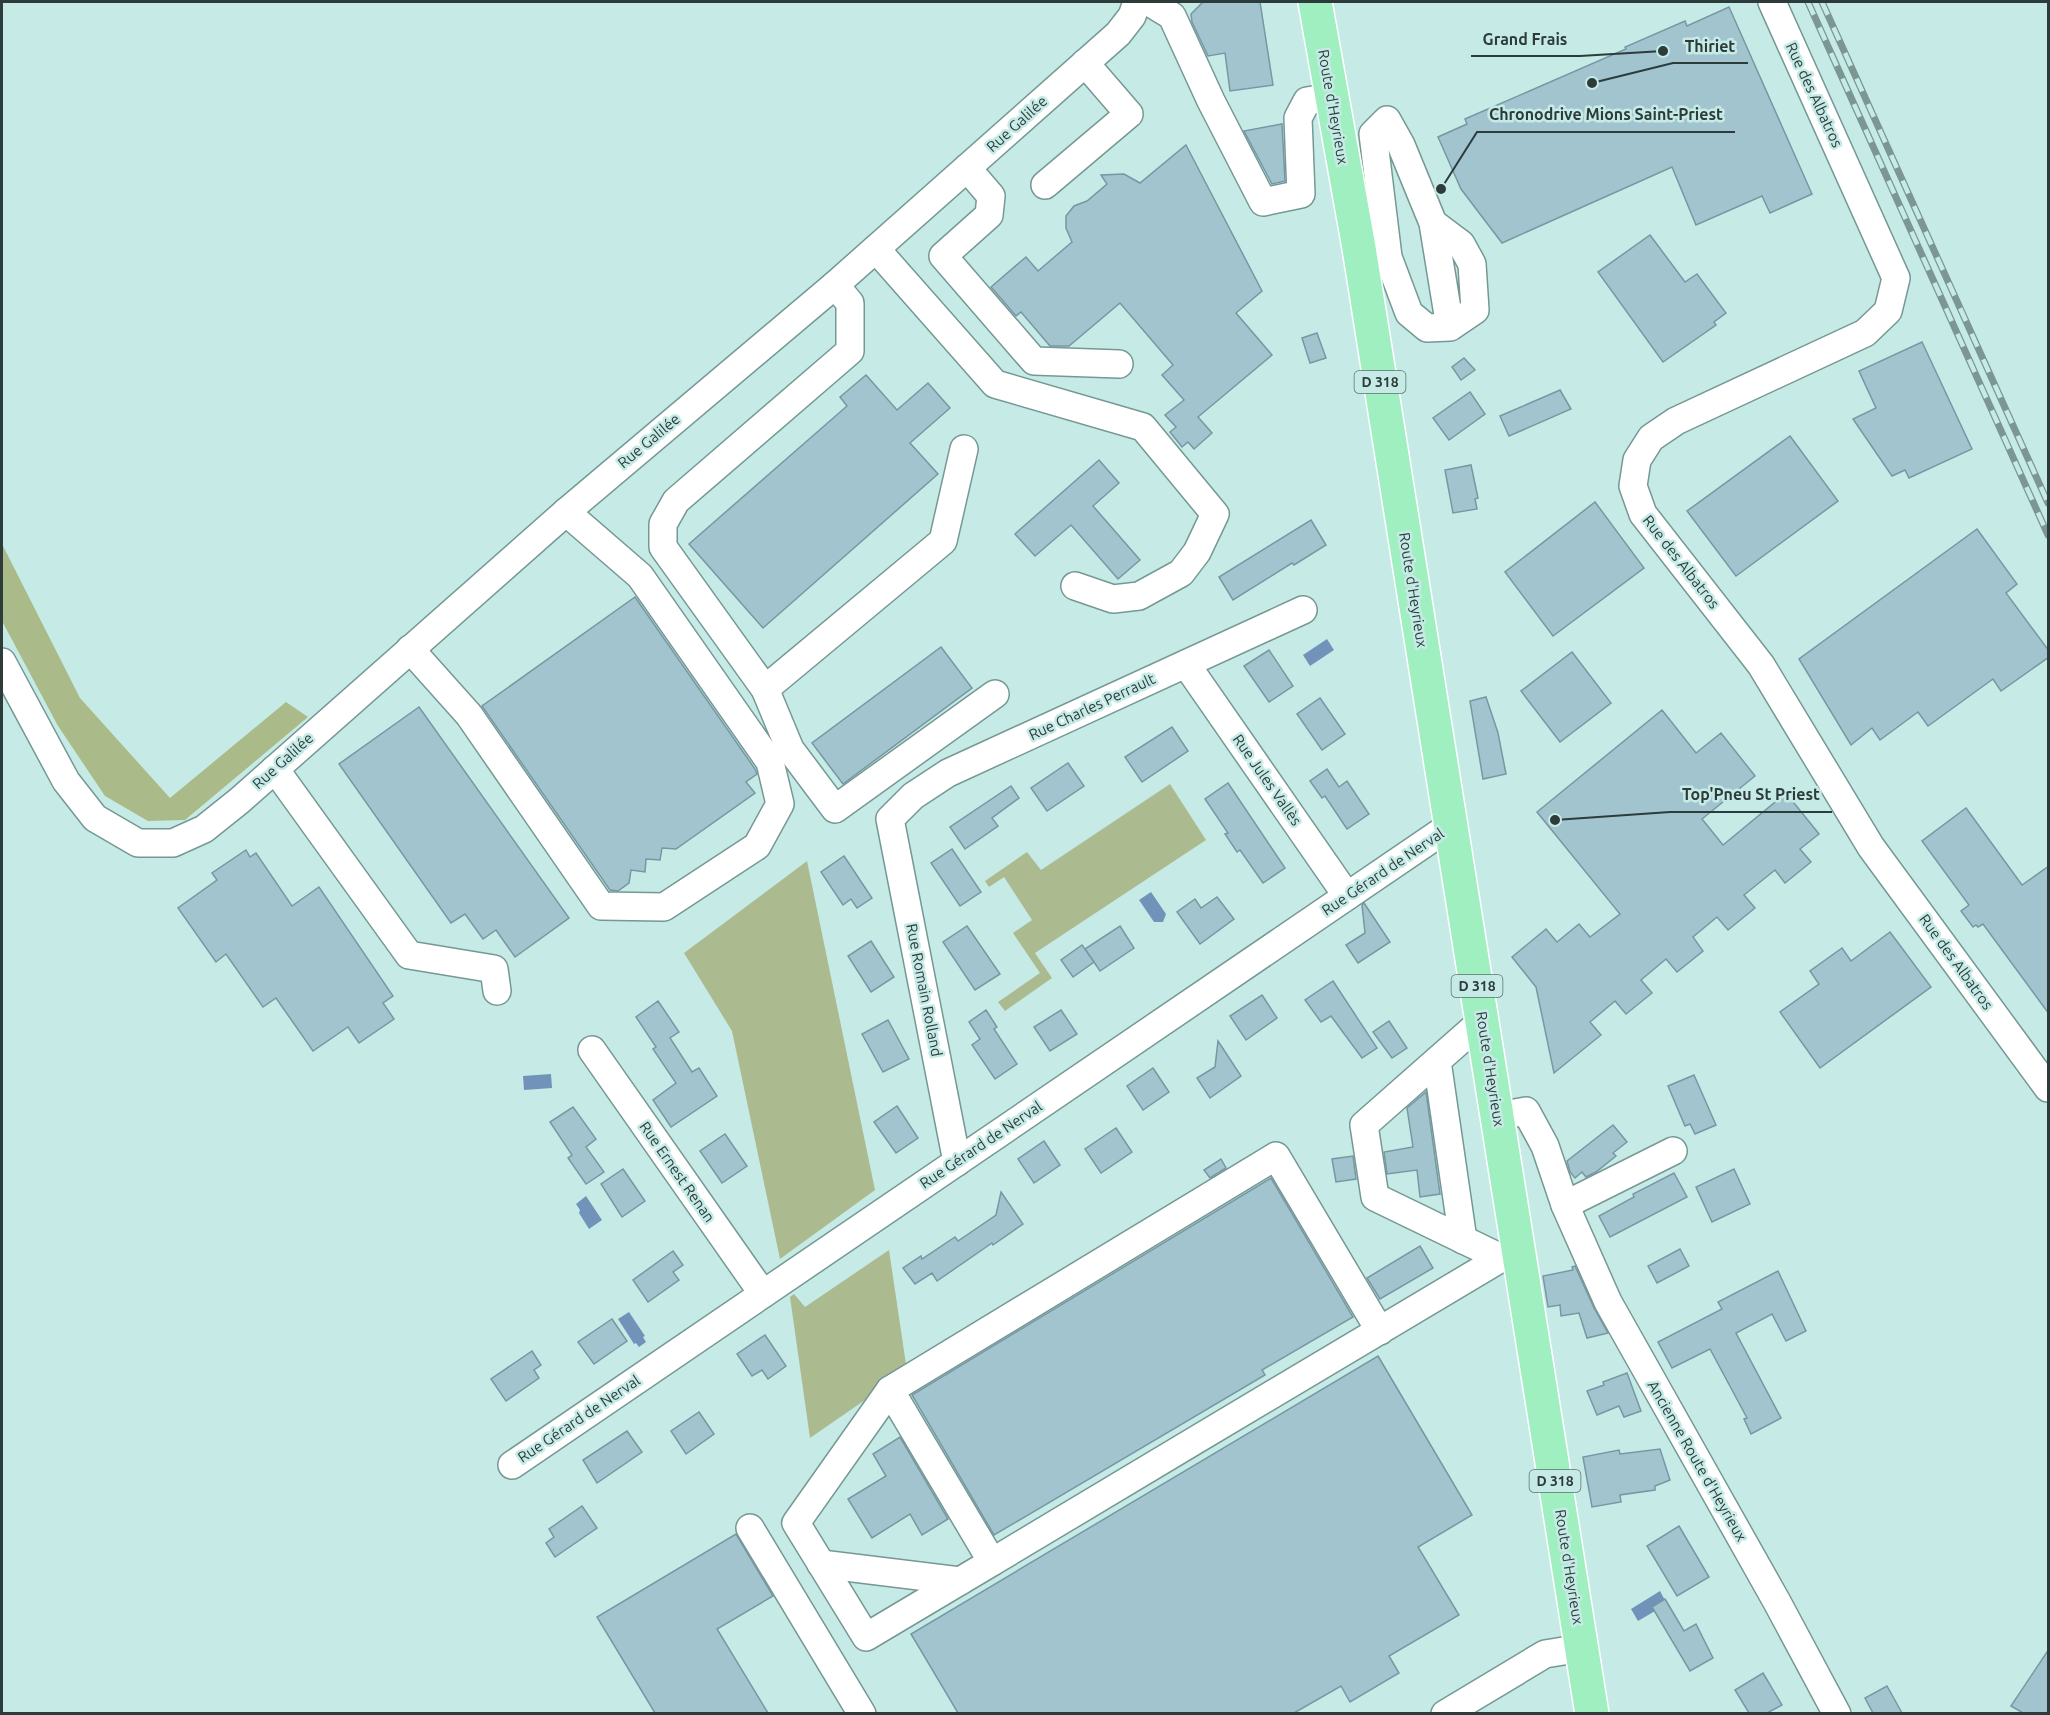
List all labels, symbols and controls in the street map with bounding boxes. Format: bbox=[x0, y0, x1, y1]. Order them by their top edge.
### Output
callout: Grand Frais bbox=[1471, 22, 1580, 56]
callout: Thiriet bbox=[1673, 29, 1748, 63]
text: Grand Frais bbox=[1483, 30, 1567, 48]
text: Thiriet bbox=[1685, 37, 1735, 55]
street label: Rue des Albatros bbox=[1783, 40, 1846, 150]
street label: Route d'Heyrieux bbox=[1315, 48, 1352, 166]
street label: Rue Galilée bbox=[983, 92, 1050, 155]
callout: Chronodrive Mions Saint-Priest bbox=[1477, 98, 1735, 132]
text: Chronodrive Mions Saint-Priest bbox=[1489, 105, 1723, 123]
road number: D 318 bbox=[1354, 371, 1406, 393]
street label: Rue Galilée bbox=[614, 410, 683, 471]
street label: Rue des Albatros bbox=[1640, 512, 1723, 612]
street label: Route d'Heyrieux bbox=[1396, 531, 1431, 649]
street label: Rue Charles Perrault bbox=[1026, 670, 1158, 743]
street label: Rue Galilée bbox=[249, 729, 316, 792]
street label: Rue Jules Vallès bbox=[1230, 731, 1305, 829]
callout: Top'Pneu St Priest bbox=[1670, 778, 1832, 812]
text: Top'Pneu St Priest bbox=[1682, 785, 1820, 803]
street label: Rue Gérard de Nerval bbox=[1318, 824, 1447, 919]
street label: Rue des Albatros bbox=[1916, 911, 1997, 1013]
street label: Rue Romain Rolland bbox=[903, 922, 946, 1058]
road number: D 318 bbox=[1452, 975, 1502, 997]
street label: Route d'Heyrieux bbox=[1473, 1010, 1508, 1128]
street label: Rue Gérard de Nerval bbox=[916, 1097, 1045, 1192]
street label: Rue Ernest Renan bbox=[636, 1118, 718, 1225]
street label: Rue Gérard de Nerval bbox=[514, 1371, 643, 1466]
street label: Ancienne Route d'Heyrieux bbox=[1644, 1378, 1751, 1544]
road number: D 318 bbox=[1530, 1470, 1580, 1492]
street label: Route d'Heyrieux bbox=[1552, 1508, 1587, 1626]

